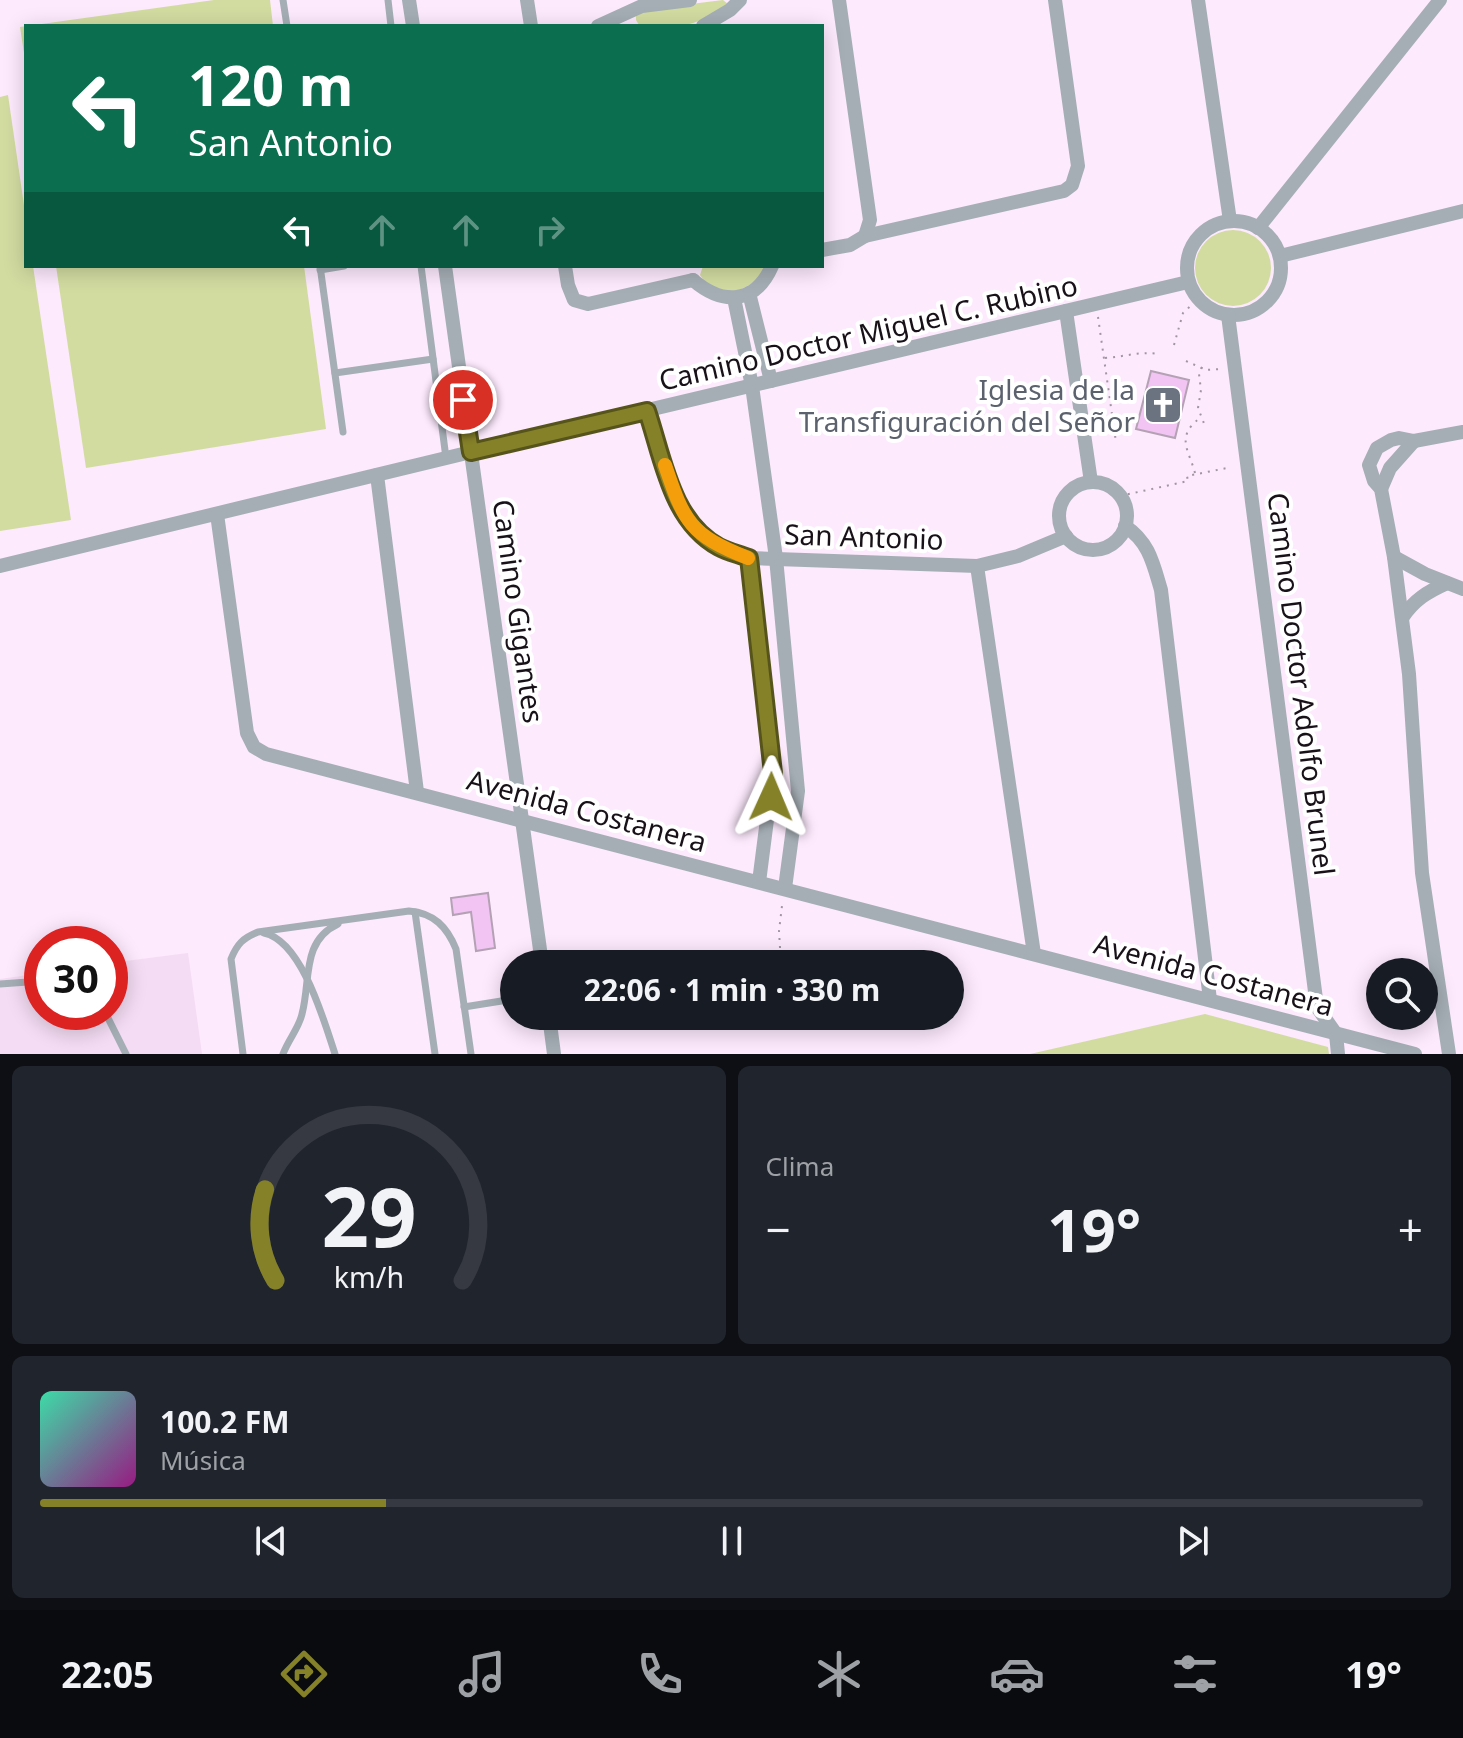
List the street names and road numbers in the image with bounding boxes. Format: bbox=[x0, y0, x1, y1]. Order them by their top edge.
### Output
street label: Camino Doctor Miguel C. Rubino bbox=[655, 265, 1081, 399]
street label: Camino Doctor Adolfo Brunel bbox=[1260, 490, 1344, 878]
street label: Camino Gigantes bbox=[484, 497, 554, 725]
street label: San Antonio bbox=[784, 514, 944, 558]
street label: Avenida Costanera bbox=[463, 760, 711, 860]
street label: Avenida Costanera bbox=[1090, 924, 1338, 1024]

